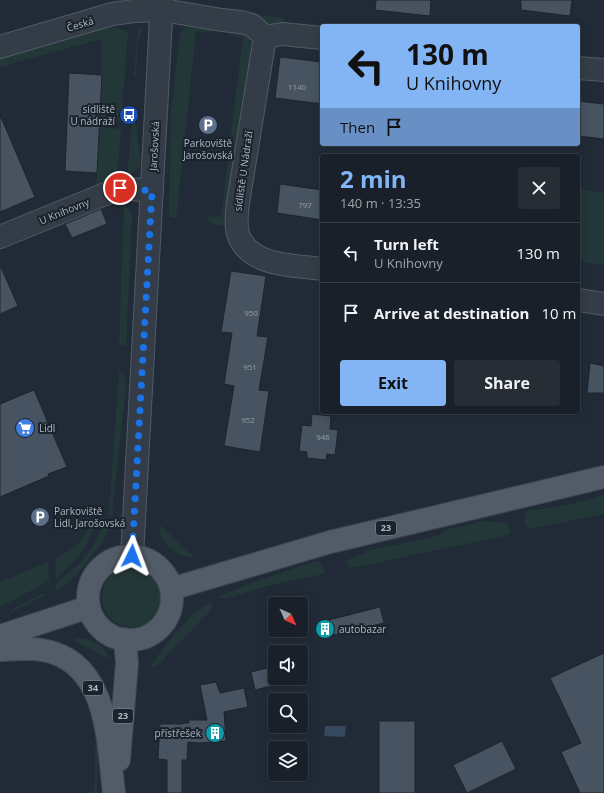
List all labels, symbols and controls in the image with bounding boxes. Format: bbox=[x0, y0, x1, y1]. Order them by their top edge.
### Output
street label: Česká bbox=[65, 13, 95, 35]
text: 130 m bbox=[406, 35, 489, 73]
icon: left bbox=[340, 40, 392, 92]
text: U Knihovny bbox=[406, 71, 501, 95]
house number: 1140 bbox=[288, 81, 307, 92]
place label: sídliště U nádraží bbox=[70, 102, 115, 128]
bus stop icon: sídliště U nádraží bbox=[118, 104, 140, 126]
parking icon: Parkoviště Jarošovská bbox=[197, 114, 219, 136]
icon: arrive bbox=[383, 116, 405, 138]
text: Then bbox=[340, 117, 375, 137]
street label: Jarošovská bbox=[146, 121, 162, 172]
street label: sídliště U Nádraží bbox=[230, 129, 256, 212]
place label: Parkoviště Jarošovská bbox=[182, 136, 233, 162]
text: 2 min bbox=[340, 162, 407, 195]
button: close bbox=[518, 167, 560, 209]
pin bbox=[103, 171, 137, 205]
icon: arrive bbox=[109, 177, 131, 199]
street label: U Knihovny bbox=[37, 194, 92, 227]
text: 140 m · 13:35 bbox=[340, 194, 421, 212]
house number: 797 bbox=[298, 199, 312, 210]
text: Turn left bbox=[374, 234, 439, 254]
icon: left bbox=[340, 242, 362, 264]
text: 130 m bbox=[516, 243, 560, 263]
text: U Knihovny bbox=[374, 254, 443, 272]
icon: arrive bbox=[340, 302, 362, 324]
text: Arrive at destination bbox=[374, 303, 529, 323]
text: 10 m bbox=[541, 303, 576, 323]
house number: 950 bbox=[244, 307, 258, 318]
button: Exit bbox=[340, 360, 446, 406]
button: Share bbox=[454, 360, 560, 406]
house number: 951 bbox=[243, 361, 257, 372]
house number: 952 bbox=[241, 414, 255, 425]
supermarket icon: Lidl bbox=[14, 417, 36, 439]
place label: Lidl bbox=[39, 421, 55, 435]
house number: 946 bbox=[316, 431, 330, 442]
place label: Parkoviště Lidl, Jarošovská bbox=[54, 504, 125, 530]
parking icon: Parkoviště Lidl, Jarošovská bbox=[29, 506, 51, 528]
road number: 23 bbox=[376, 521, 396, 535]
position arrow bbox=[111, 535, 153, 577]
north arrow bbox=[268, 597, 308, 637]
map controls bbox=[268, 597, 308, 781]
building icon: autobazar bbox=[314, 618, 336, 640]
place label: autobazar bbox=[339, 622, 386, 636]
button: sound bbox=[268, 645, 308, 685]
road number: 34 bbox=[83, 681, 103, 695]
button: search bbox=[268, 693, 308, 733]
road number: 23 bbox=[113, 709, 133, 723]
building icon: přístřešek bbox=[204, 722, 226, 744]
place label: přístřešek bbox=[155, 726, 202, 740]
button: layers bbox=[268, 741, 308, 781]

